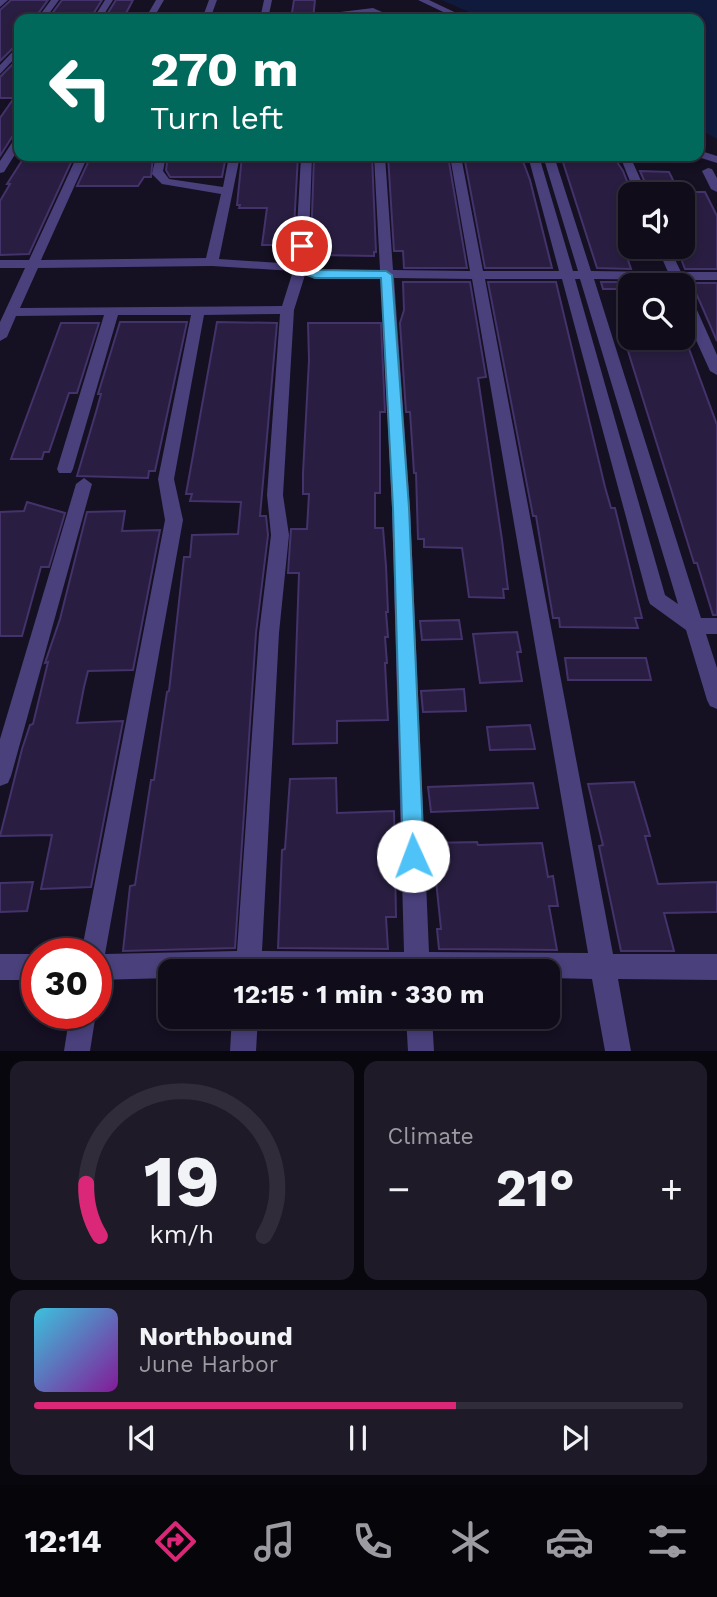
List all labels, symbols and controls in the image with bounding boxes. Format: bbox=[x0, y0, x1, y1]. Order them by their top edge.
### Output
text: 270 m bbox=[150, 40, 299, 98]
icon: left bbox=[35, 42, 126, 133]
text: Turn left bbox=[150, 99, 283, 137]
map controls bbox=[618, 182, 695, 350]
button: sound bbox=[618, 182, 695, 259]
pin bbox=[272, 216, 332, 276]
icon: arrive bbox=[283, 227, 321, 265]
button: search bbox=[618, 273, 695, 350]
position arrow bbox=[376, 819, 450, 893]
speed limit sign: 30 bbox=[21, 938, 112, 1029]
text: 12:15 · 1 min · 330 m bbox=[234, 979, 484, 1009]
text: Climate bbox=[388, 1123, 474, 1150]
text: 19 bbox=[144, 1139, 220, 1225]
text: 21° bbox=[496, 1158, 575, 1219]
text: − bbox=[388, 1167, 410, 1211]
text: + bbox=[660, 1167, 683, 1211]
text: km/h bbox=[150, 1220, 214, 1249]
text: Northbound bbox=[139, 1321, 293, 1351]
text: June Harbor bbox=[139, 1351, 278, 1378]
icon: previous bbox=[123, 1419, 161, 1457]
icon: pause bbox=[339, 1419, 377, 1457]
icon: next bbox=[556, 1419, 594, 1457]
icon: directions bbox=[151, 1517, 200, 1566]
icon: music bbox=[250, 1517, 299, 1566]
icon: phone bbox=[348, 1517, 397, 1566]
icon: climate bbox=[446, 1517, 495, 1566]
icon: car bbox=[545, 1517, 594, 1566]
icon: filters bbox=[643, 1517, 692, 1566]
text: 12:14 bbox=[25, 1522, 102, 1560]

